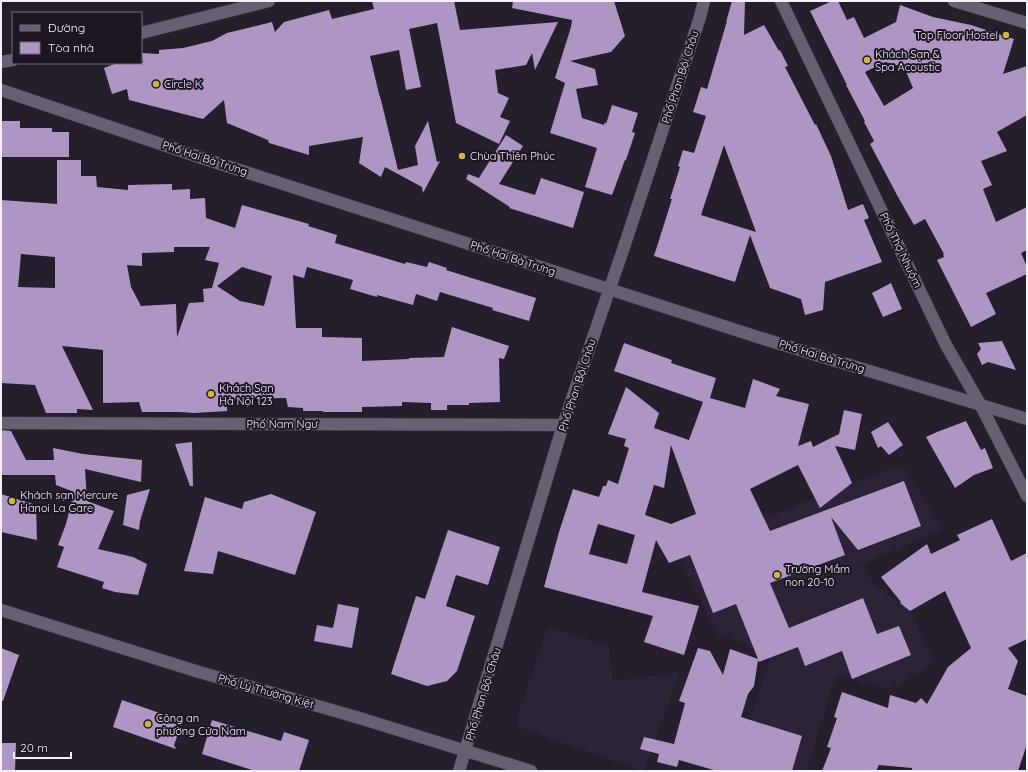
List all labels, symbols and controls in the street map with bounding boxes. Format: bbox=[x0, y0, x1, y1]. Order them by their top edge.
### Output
legend bbox=[12, 12, 142, 64]
text: Đường bbox=[48, 20, 85, 35]
place label: Top Floor Hostel bbox=[915, 28, 998, 42]
street label: Phố Phan Bội Châu bbox=[658, 29, 702, 125]
marker: Top Floor Hostel bbox=[1001, 30, 1011, 40]
text: Tòa nhà bbox=[48, 40, 94, 55]
place label: Khách Sạn & Spa Acoustic bbox=[875, 47, 940, 74]
marker: Khách Sạn & Spa Acoustic bbox=[862, 55, 872, 65]
place label: Circle K bbox=[164, 77, 202, 91]
marker: Circle K bbox=[151, 79, 161, 89]
street label: Phố Hai Bà Trưng bbox=[161, 138, 249, 178]
place label: Chùa Thiên Phúc bbox=[470, 149, 555, 163]
marker: Chùa Thiên Phúc bbox=[457, 151, 467, 161]
street label: Phố Thợ Nhuộm bbox=[877, 210, 925, 290]
street label: Phố Hai Bà Trưng bbox=[469, 238, 557, 278]
street label: Phố Hai Bà Trưng bbox=[777, 336, 867, 376]
street label: Phố Phan Bội Châu bbox=[555, 337, 599, 433]
place label: Khách Sạn Hà Nội 123 bbox=[219, 381, 274, 408]
marker: Khách Sạn Hà Nội 123 bbox=[206, 389, 216, 399]
street label: Phố Nam Ngư bbox=[246, 417, 318, 431]
place label: Khách sạn Mercure Hanoi La Gare bbox=[20, 488, 118, 515]
marker: Khách sạn Mercure Hanoi La Gare bbox=[7, 496, 17, 506]
place label: Trường Mầm non 20-10 bbox=[785, 562, 850, 589]
marker: Trường Mầm non 20-10 bbox=[772, 570, 782, 580]
street label: Phố Phan Bội Châu bbox=[462, 646, 504, 742]
street label: Phố Lý Thường Kiệt bbox=[216, 671, 316, 711]
place label: Công an phường Cửa Nam bbox=[156, 711, 246, 738]
marker: Công an phường Cửa Nam bbox=[143, 719, 153, 729]
scale bar bbox=[14, 734, 71, 760]
text: 20 m bbox=[20, 740, 48, 755]

